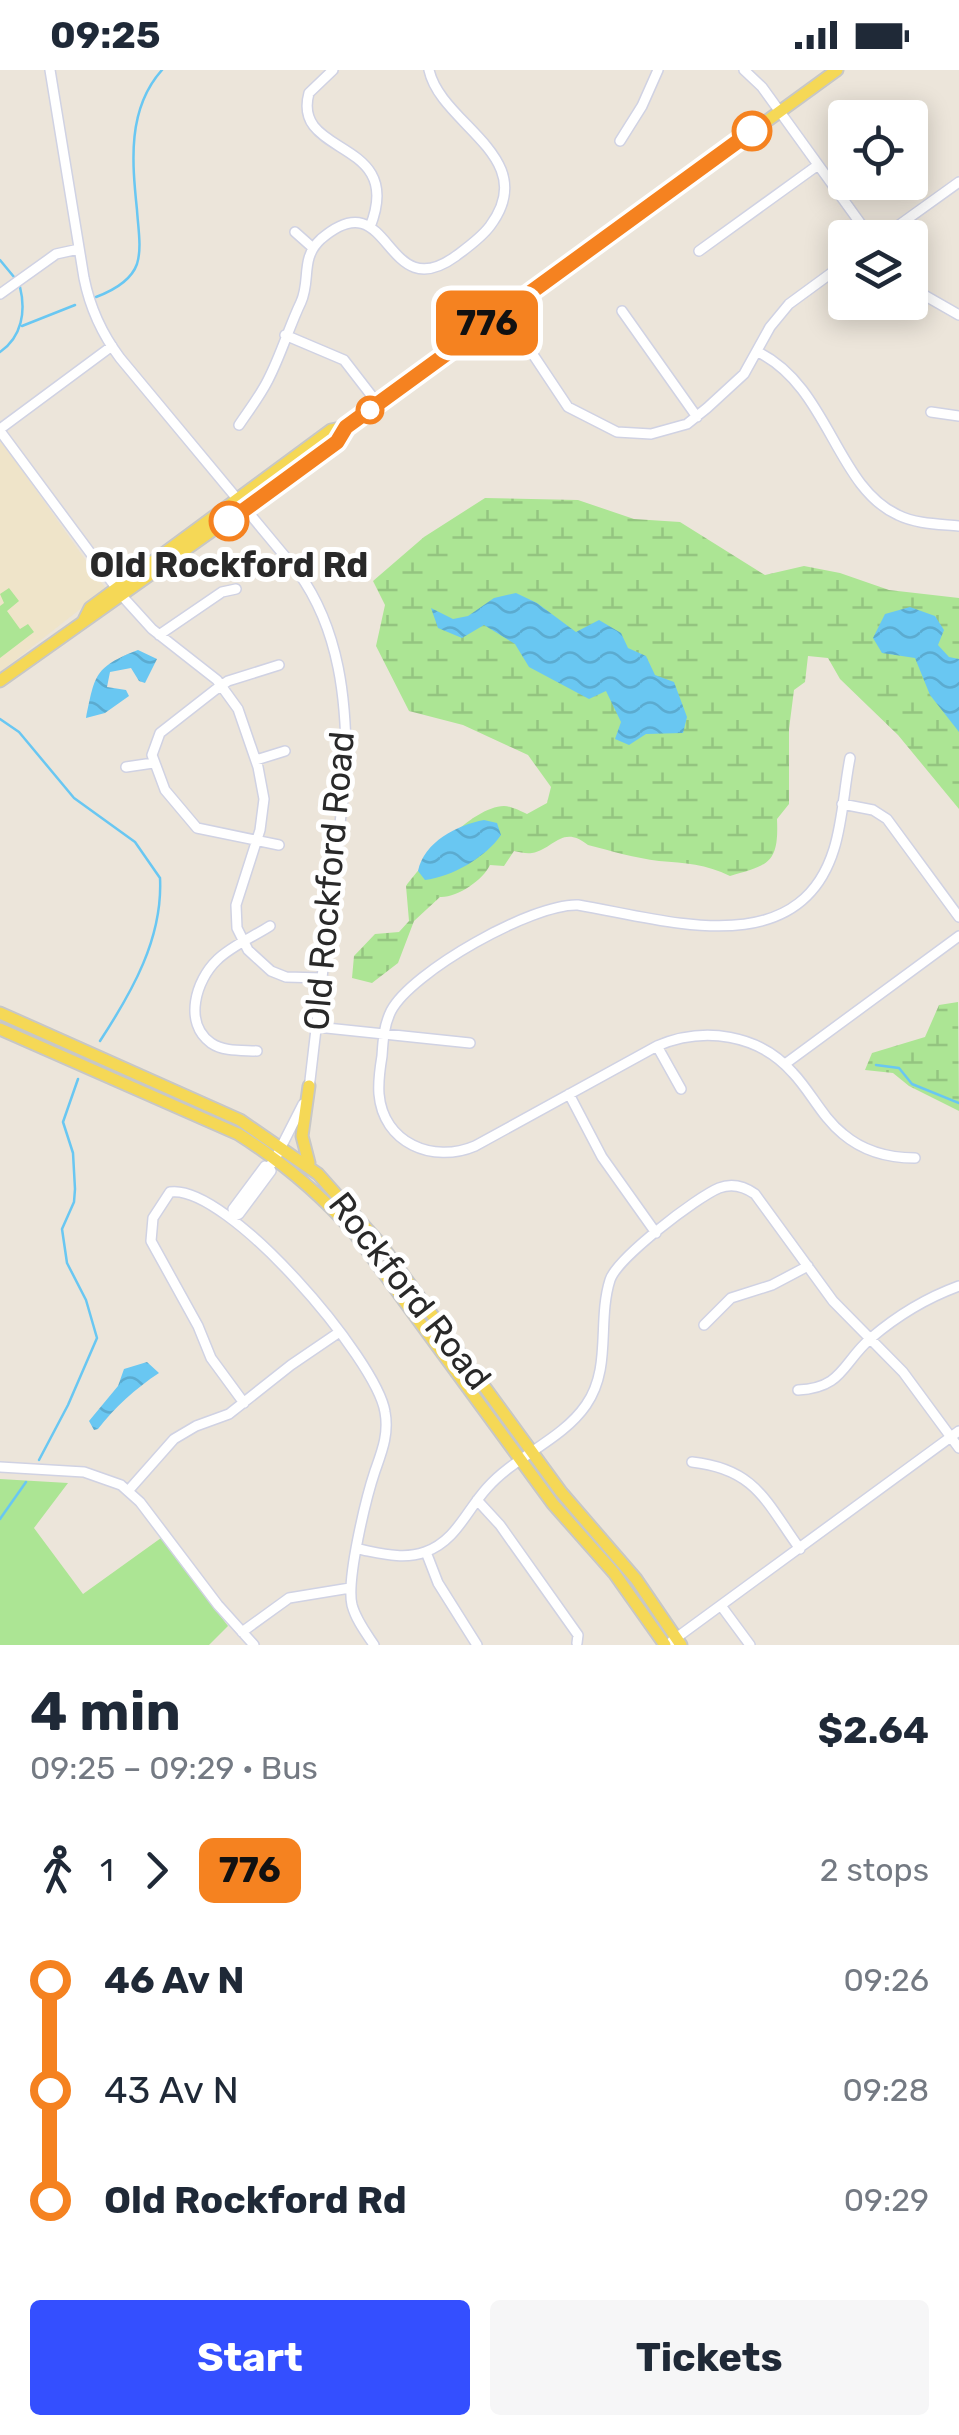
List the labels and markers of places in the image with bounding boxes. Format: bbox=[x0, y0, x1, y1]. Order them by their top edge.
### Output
unlabelled marker bbox=[733, 112, 771, 150]
unlabelled marker bbox=[357, 397, 383, 423]
marker: Old Rockford Rd bbox=[210, 502, 248, 540]
place label: Old Rockford Rd bbox=[90, 544, 368, 586]

